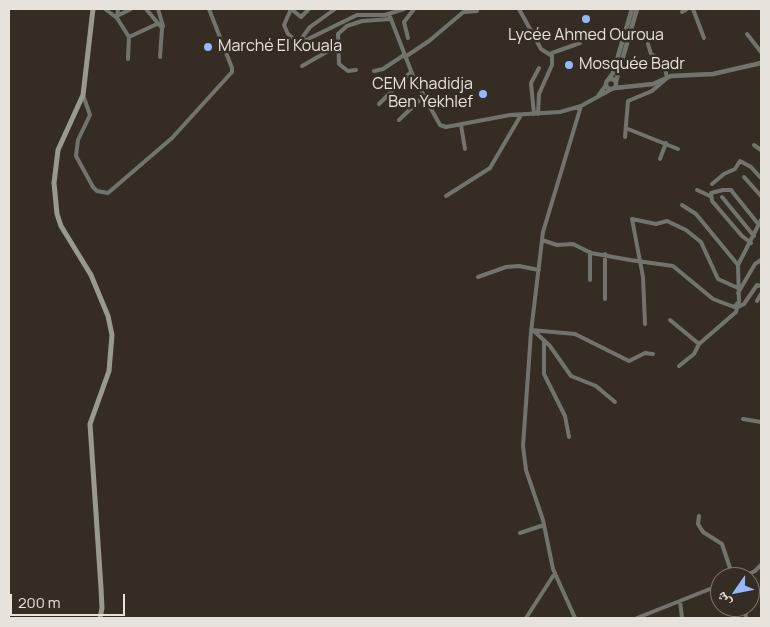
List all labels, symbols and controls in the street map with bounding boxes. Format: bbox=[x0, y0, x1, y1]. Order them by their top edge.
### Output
marker: Lycée Ahmed Ouroua bbox=[580, 13, 592, 25]
place label: Lycée Ahmed Ouroua bbox=[508, 26, 664, 46]
place label: Marché El Kouala bbox=[218, 37, 342, 57]
marker: Marché El Kouala bbox=[202, 41, 214, 53]
place label: Mosquée Badr bbox=[579, 55, 685, 75]
marker: Mosquée Badr bbox=[563, 59, 575, 71]
place label: CEM Khadidja Ben Yekhlef bbox=[372, 75, 473, 113]
marker: CEM Khadidja Ben Yekhlef bbox=[477, 88, 489, 100]
north arrow bbox=[710, 567, 760, 617]
scale bar bbox=[12, 584, 128, 616]
text: ش bbox=[711, 588, 735, 611]
text: 200 m bbox=[18, 592, 61, 613]

